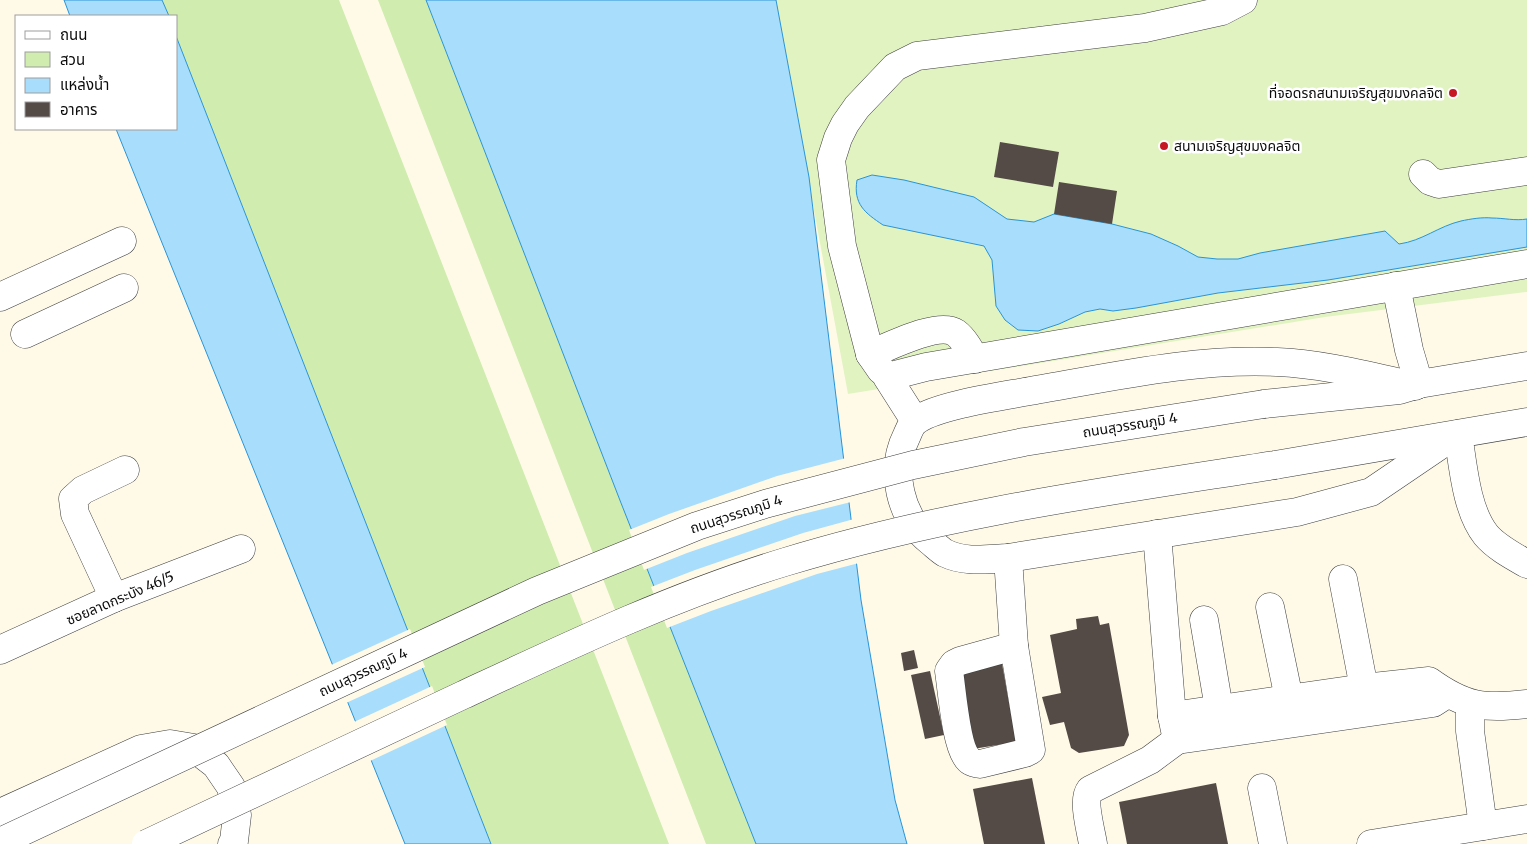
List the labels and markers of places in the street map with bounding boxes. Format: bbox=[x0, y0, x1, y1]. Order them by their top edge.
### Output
place label: ที่จอดรถสนามเจริญสุขมงคลจิต bbox=[1269, 83, 1443, 102]
marker: ที่จอดรถสนามเจริญสุขมงคลจิต bbox=[1447, 87, 1459, 99]
place label: สนามเจริญสุขมงคลจิต bbox=[1174, 137, 1300, 155]
marker: สนามเจริญสุขมงคลจิต bbox=[1158, 140, 1170, 152]

